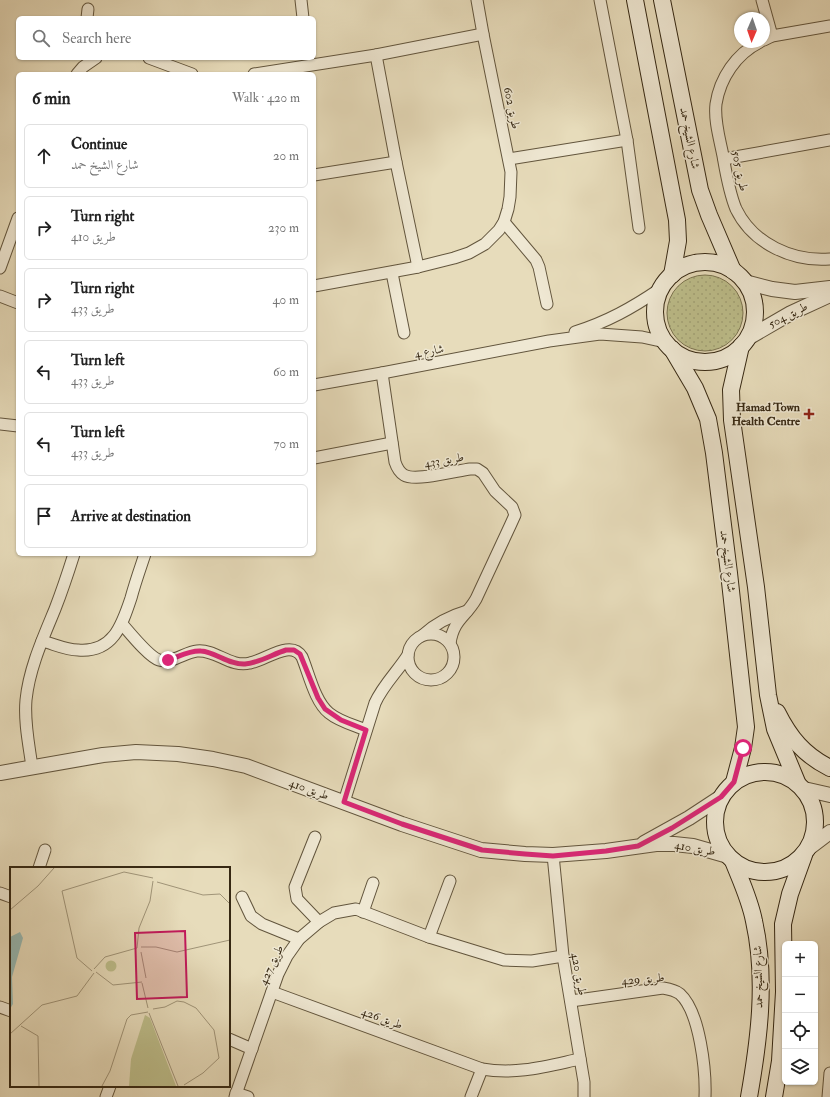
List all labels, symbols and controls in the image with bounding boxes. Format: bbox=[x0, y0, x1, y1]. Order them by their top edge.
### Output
north arrow bbox=[734, 12, 770, 48]
search box bbox=[16, 16, 316, 60]
icon: search bbox=[30, 27, 52, 49]
text: Search here bbox=[62, 29, 131, 48]
street label: طريق 602 bbox=[500, 86, 523, 131]
text: 6 min bbox=[32, 88, 71, 109]
text: Walk · 420 m bbox=[232, 90, 300, 106]
street label: شارع الشيخ حمد bbox=[673, 106, 703, 171]
text: Continue bbox=[71, 135, 127, 154]
icon: ahead bbox=[33, 145, 55, 167]
text: 20 m bbox=[273, 148, 299, 164]
street label: طريق 505 bbox=[728, 149, 751, 193]
text: شارع الشيخ حمد bbox=[71, 157, 139, 173]
text: Turn right bbox=[71, 207, 134, 226]
icon: right bbox=[33, 217, 55, 239]
text: 230 m bbox=[268, 220, 299, 236]
text: طريق 410 bbox=[71, 229, 116, 245]
text: Turn right bbox=[71, 279, 134, 298]
icon: right bbox=[33, 289, 55, 311]
text: 40 m bbox=[273, 292, 299, 308]
street label: طريق 504 bbox=[766, 299, 811, 332]
text: طريق 433 bbox=[71, 301, 115, 317]
street label: شارع 4 bbox=[413, 341, 446, 365]
text: Turn left bbox=[71, 351, 125, 370]
icon: left bbox=[33, 361, 55, 383]
text: 60 m bbox=[273, 364, 299, 380]
text: طريق 433 bbox=[71, 373, 115, 389]
place label: Hamad Town Health Centre bbox=[731, 400, 801, 429]
marker: Hamad Town Health Centre bbox=[803, 408, 815, 420]
text: Turn left bbox=[71, 423, 125, 442]
icon: left bbox=[33, 433, 55, 455]
text: 70 m bbox=[274, 436, 299, 452]
text: طريق 433 bbox=[71, 445, 115, 461]
street label: طريق 433 bbox=[423, 450, 465, 471]
icon: arrive bbox=[33, 505, 55, 527]
text: Arrive at destination bbox=[71, 507, 191, 526]
street label: شارع الشيخ حمد bbox=[713, 529, 739, 593]
route end bbox=[159, 651, 177, 669]
route start bbox=[734, 739, 752, 757]
street label: طريق 410 bbox=[287, 775, 331, 804]
street label: طريق 410 bbox=[673, 838, 717, 859]
inset map bbox=[10, 867, 230, 1087]
map controls bbox=[782, 941, 818, 1085]
button: + bbox=[782, 941, 818, 977]
street label: طريق 427 bbox=[256, 943, 287, 988]
street label: شارع الشيخ حمد bbox=[750, 945, 770, 1008]
street label: طريق 420 bbox=[567, 952, 590, 997]
street label: طريق 429 bbox=[621, 970, 665, 989]
button: − bbox=[782, 977, 818, 1013]
street label: طريق 426 bbox=[359, 1004, 405, 1033]
button: locate bbox=[782, 1013, 818, 1049]
button: layers bbox=[782, 1049, 818, 1085]

